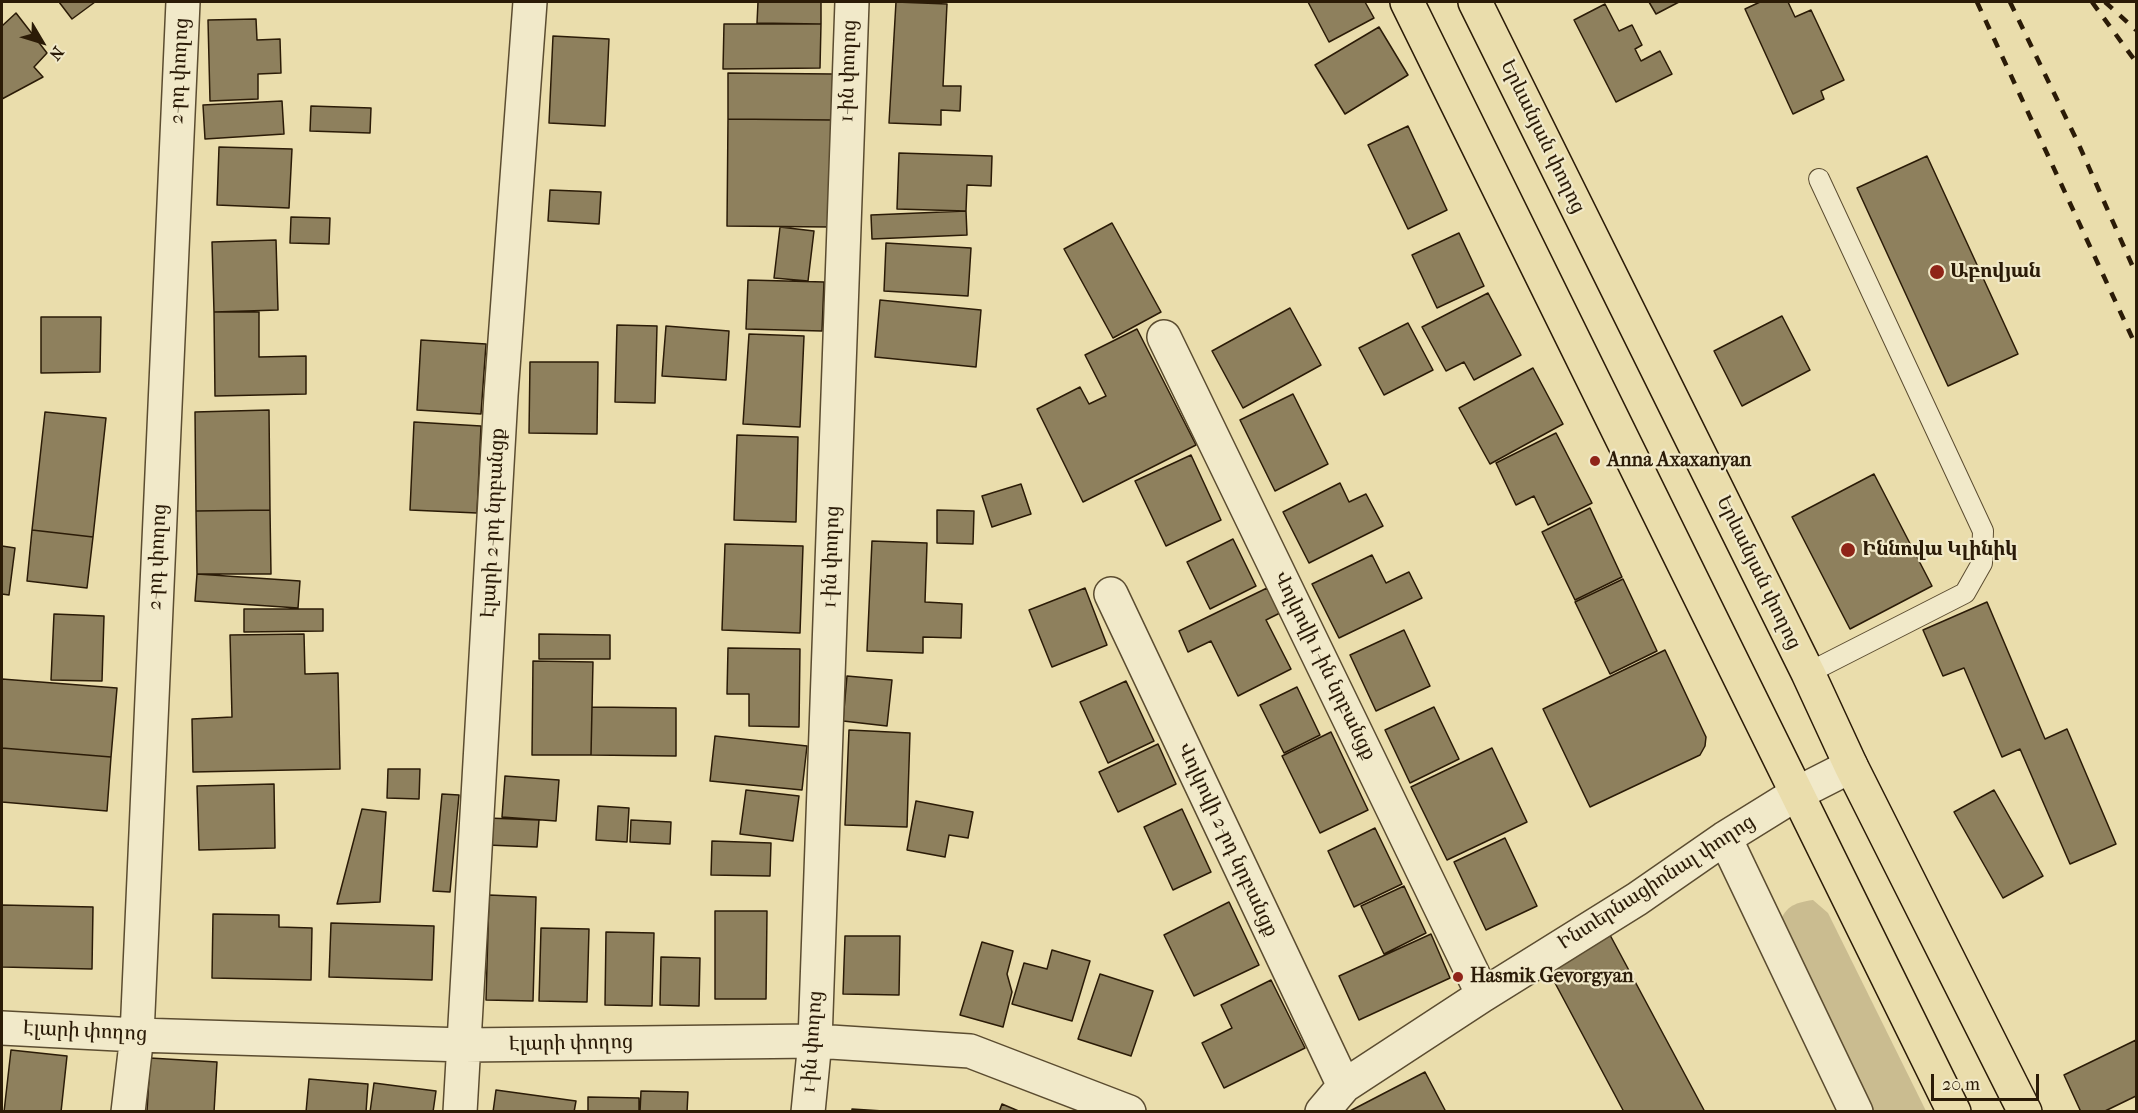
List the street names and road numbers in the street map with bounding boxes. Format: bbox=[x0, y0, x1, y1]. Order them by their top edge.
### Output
street label: 2-րդ փողոց bbox=[165, 17, 195, 125]
street label: 1-ին փողոց bbox=[835, 19, 863, 123]
street label: Երևանյան փողոց bbox=[1494, 56, 1590, 218]
street label: Էլարի 2-րդ նրբանցք bbox=[477, 427, 511, 619]
street label: Երևանյան փողոց bbox=[1710, 492, 1806, 654]
street label: 2-րդ փողոց bbox=[143, 503, 173, 611]
street label: 1-ին փողոց bbox=[818, 505, 846, 609]
street label: Վոլկովի 1-ին նրբանցք bbox=[1268, 567, 1380, 765]
street label: Վոլկովի 2-րդ նրբանցք bbox=[1171, 739, 1283, 941]
street label: Ինտերնացիոնալ փողոց bbox=[1554, 810, 1760, 956]
street label: 1-ին փողոց bbox=[797, 990, 829, 1094]
street label: Էլարի փողոց bbox=[22, 1017, 148, 1047]
street label: Էլարի փողոց bbox=[509, 1031, 633, 1057]

